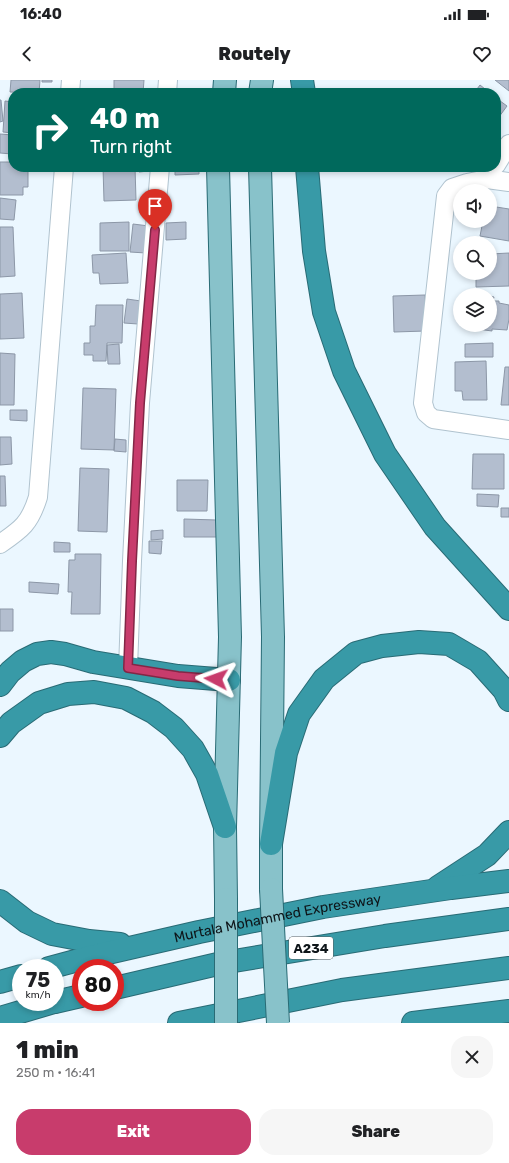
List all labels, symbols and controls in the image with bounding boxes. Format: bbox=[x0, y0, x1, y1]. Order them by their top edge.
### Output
text: 16:40 bbox=[20, 5, 62, 23]
icon: back bbox=[16, 43, 38, 65]
text: Routely bbox=[218, 43, 291, 65]
icon: heart bbox=[471, 43, 493, 65]
text: 40 m bbox=[90, 102, 160, 135]
icon: right bbox=[24, 104, 76, 156]
text: Turn right bbox=[90, 136, 172, 158]
map controls bbox=[453, 184, 497, 332]
button: sound bbox=[453, 184, 497, 228]
pin bbox=[138, 189, 172, 230]
icon: arrive bbox=[144, 195, 166, 217]
button: search bbox=[453, 236, 497, 280]
button: layers bbox=[453, 288, 497, 332]
position arrow bbox=[195, 658, 237, 700]
street label: Murtala Mohammed Expressway bbox=[172, 890, 382, 946]
road number: A234 bbox=[289, 937, 333, 959]
speed limit sign: 80 bbox=[72, 959, 124, 1011]
text: 75 bbox=[26, 968, 50, 992]
text: km/h bbox=[26, 989, 50, 1001]
text: 1 min bbox=[16, 1036, 79, 1064]
button: close bbox=[451, 1036, 493, 1078]
text: 250 m · 16:41 bbox=[16, 1065, 95, 1080]
button: Exit bbox=[16, 1109, 251, 1155]
button: Share bbox=[259, 1109, 493, 1155]

